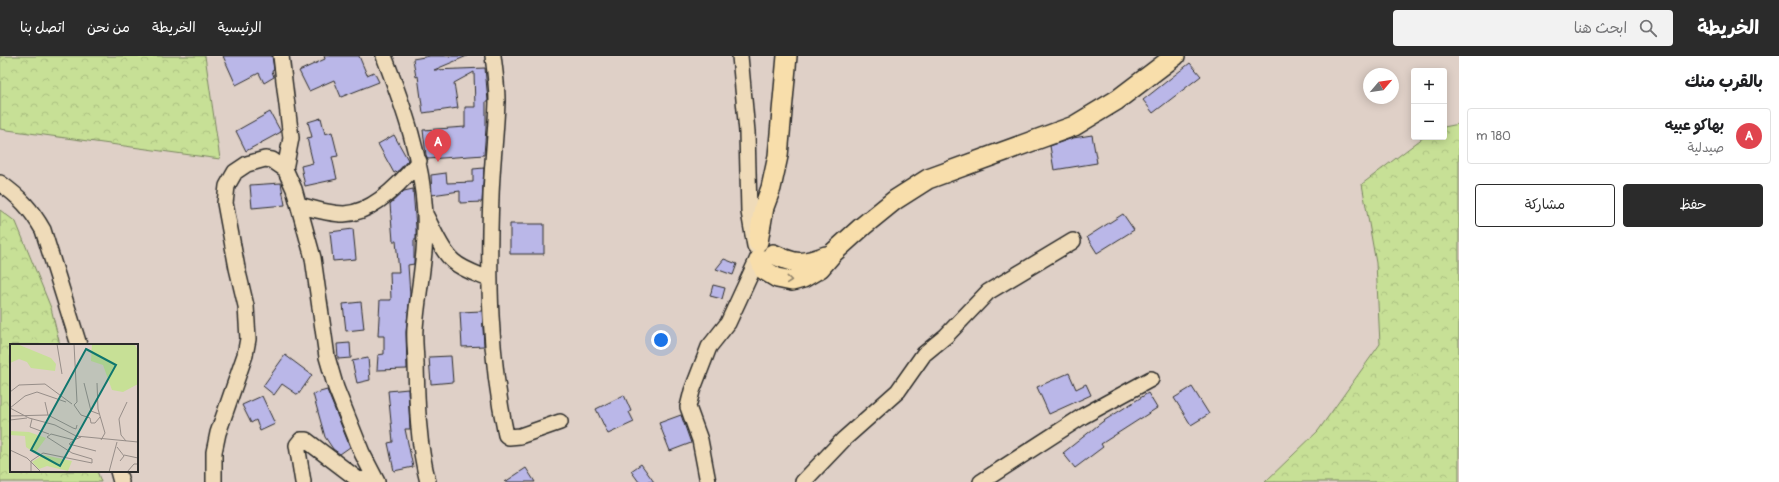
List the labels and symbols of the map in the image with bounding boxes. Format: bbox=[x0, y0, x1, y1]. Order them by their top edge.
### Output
north arrow bbox=[1363, 68, 1399, 104]
pin: A bbox=[425, 129, 451, 162]
one-way arrow bbox=[786, 275, 792, 284]
your location bbox=[651, 330, 671, 350]
inset map bbox=[10, 344, 138, 472]

